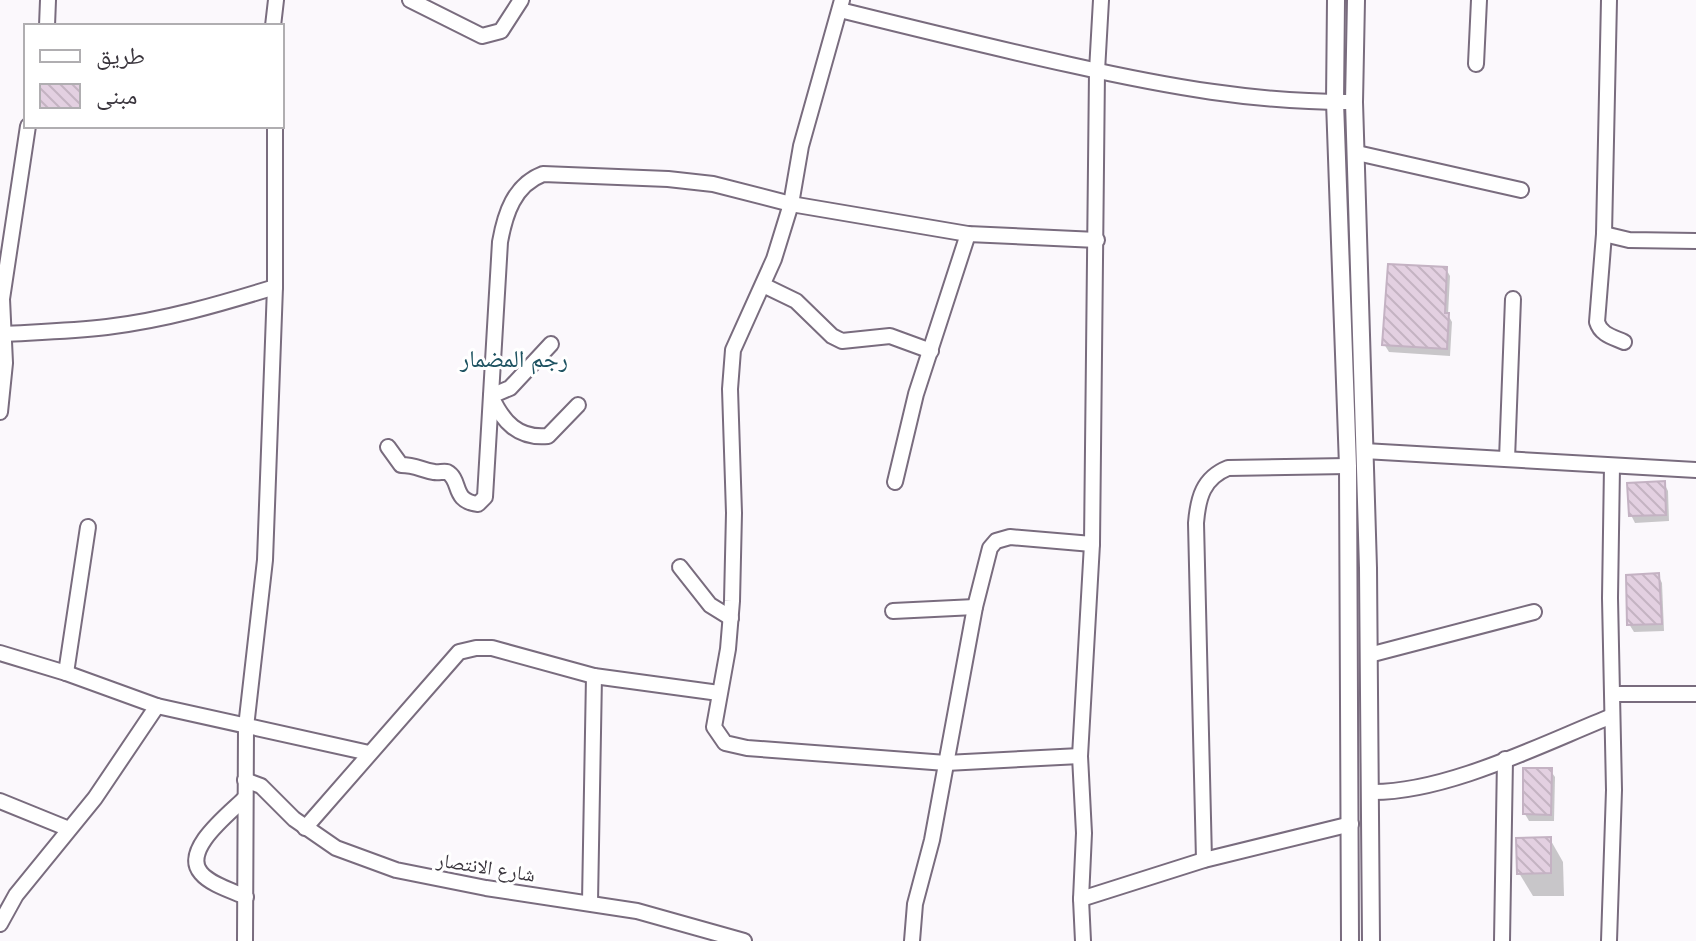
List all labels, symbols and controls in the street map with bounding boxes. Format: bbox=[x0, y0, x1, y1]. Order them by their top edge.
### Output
legend bbox=[24, 24, 284, 128]
text: طريق bbox=[96, 41, 145, 70]
text: مبنى bbox=[96, 81, 137, 110]
district label: رجم المضمار bbox=[459, 344, 568, 375]
street label: شارع الانتصار bbox=[434, 847, 537, 888]

